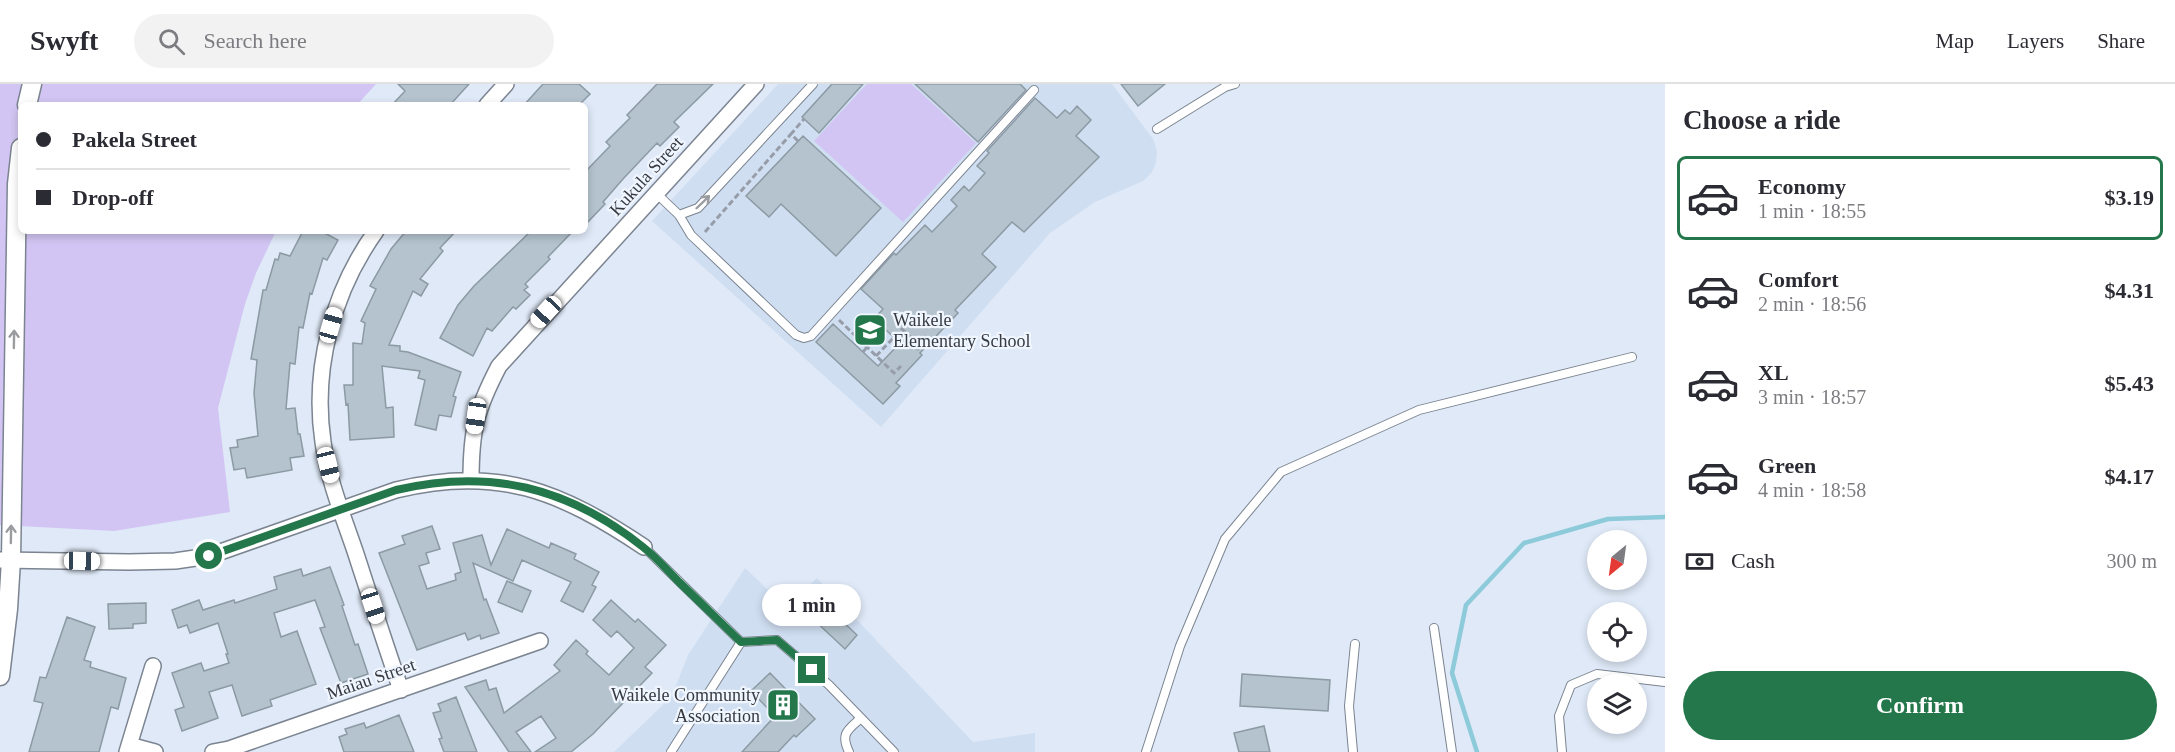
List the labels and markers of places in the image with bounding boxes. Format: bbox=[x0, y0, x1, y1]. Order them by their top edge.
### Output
place label: Waikele Elementary School bbox=[893, 310, 1030, 351]
school or university icon: Waikele Elementary School bbox=[852, 312, 888, 348]
place label: Waikele Community Association bbox=[611, 685, 760, 726]
building icon: Waikele Community Association bbox=[765, 687, 801, 723]

